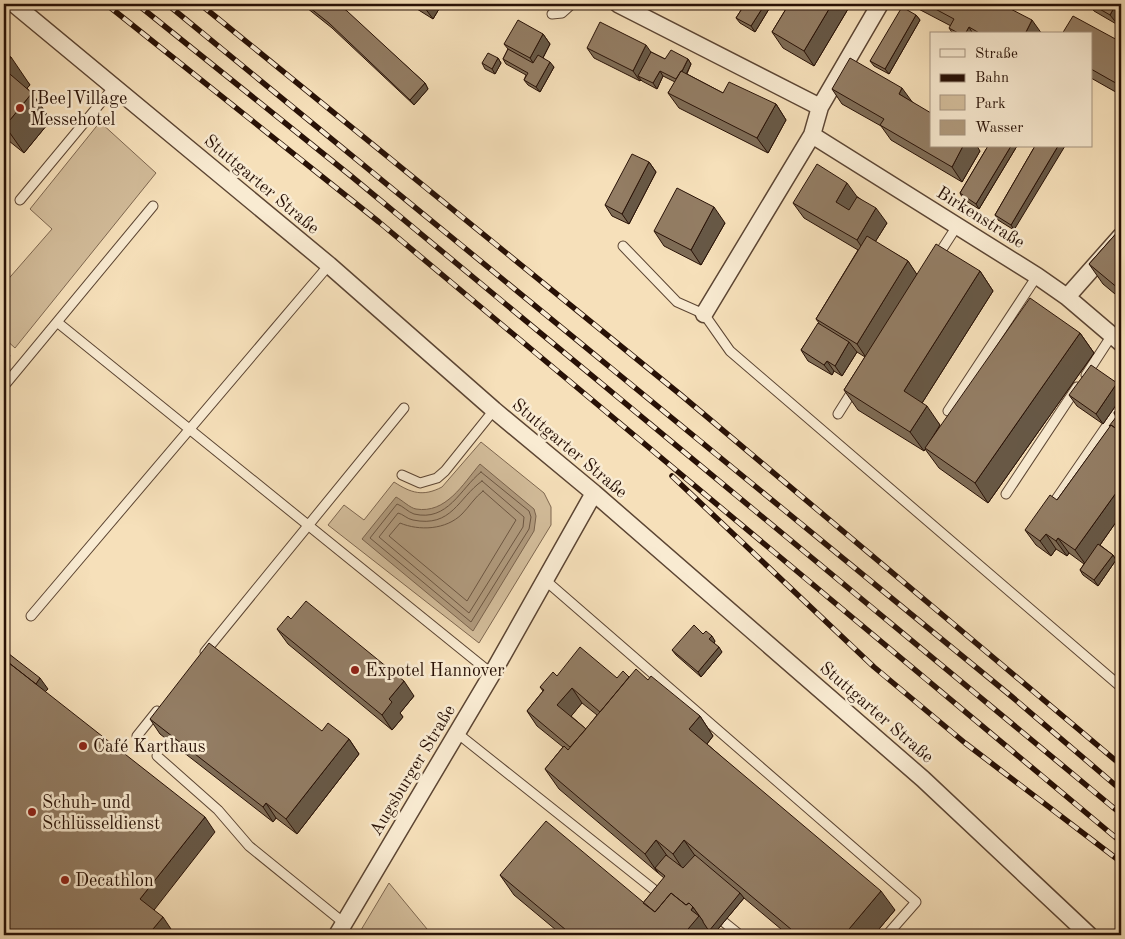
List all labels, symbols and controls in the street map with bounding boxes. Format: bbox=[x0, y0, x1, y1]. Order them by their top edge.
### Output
legend bbox=[930, 32, 1092, 148]
text: Straße bbox=[975, 47, 1018, 62]
text: Bahn bbox=[975, 71, 1009, 86]
place label: [Bee]Village Messehotel bbox=[30, 90, 127, 129]
text: Park bbox=[975, 97, 1006, 112]
marker: [Bee]Village Messehotel bbox=[14, 102, 26, 114]
text: Wasser bbox=[975, 121, 1023, 136]
street label: Stuttgarter Straße bbox=[200, 132, 322, 238]
street label: Birkenstraße bbox=[933, 184, 1028, 252]
street label: Stuttgarter Straße bbox=[508, 396, 630, 502]
street label: Stuttgarter Straße bbox=[816, 659, 937, 767]
place label: Expotel Hannover bbox=[365, 662, 505, 680]
marker: Expotel Hannover bbox=[349, 664, 361, 676]
street label: Augsburger Straße bbox=[367, 702, 459, 839]
place label: Café Karthaus bbox=[93, 738, 206, 756]
marker: Café Karthaus bbox=[77, 740, 89, 752]
place label: Schuh- und Schlüsseldienst bbox=[42, 794, 160, 833]
marker: Schuh- und Schlüsseldienst bbox=[26, 806, 38, 818]
place label: Decathlon bbox=[75, 872, 154, 890]
marker: Decathlon bbox=[59, 874, 71, 886]

